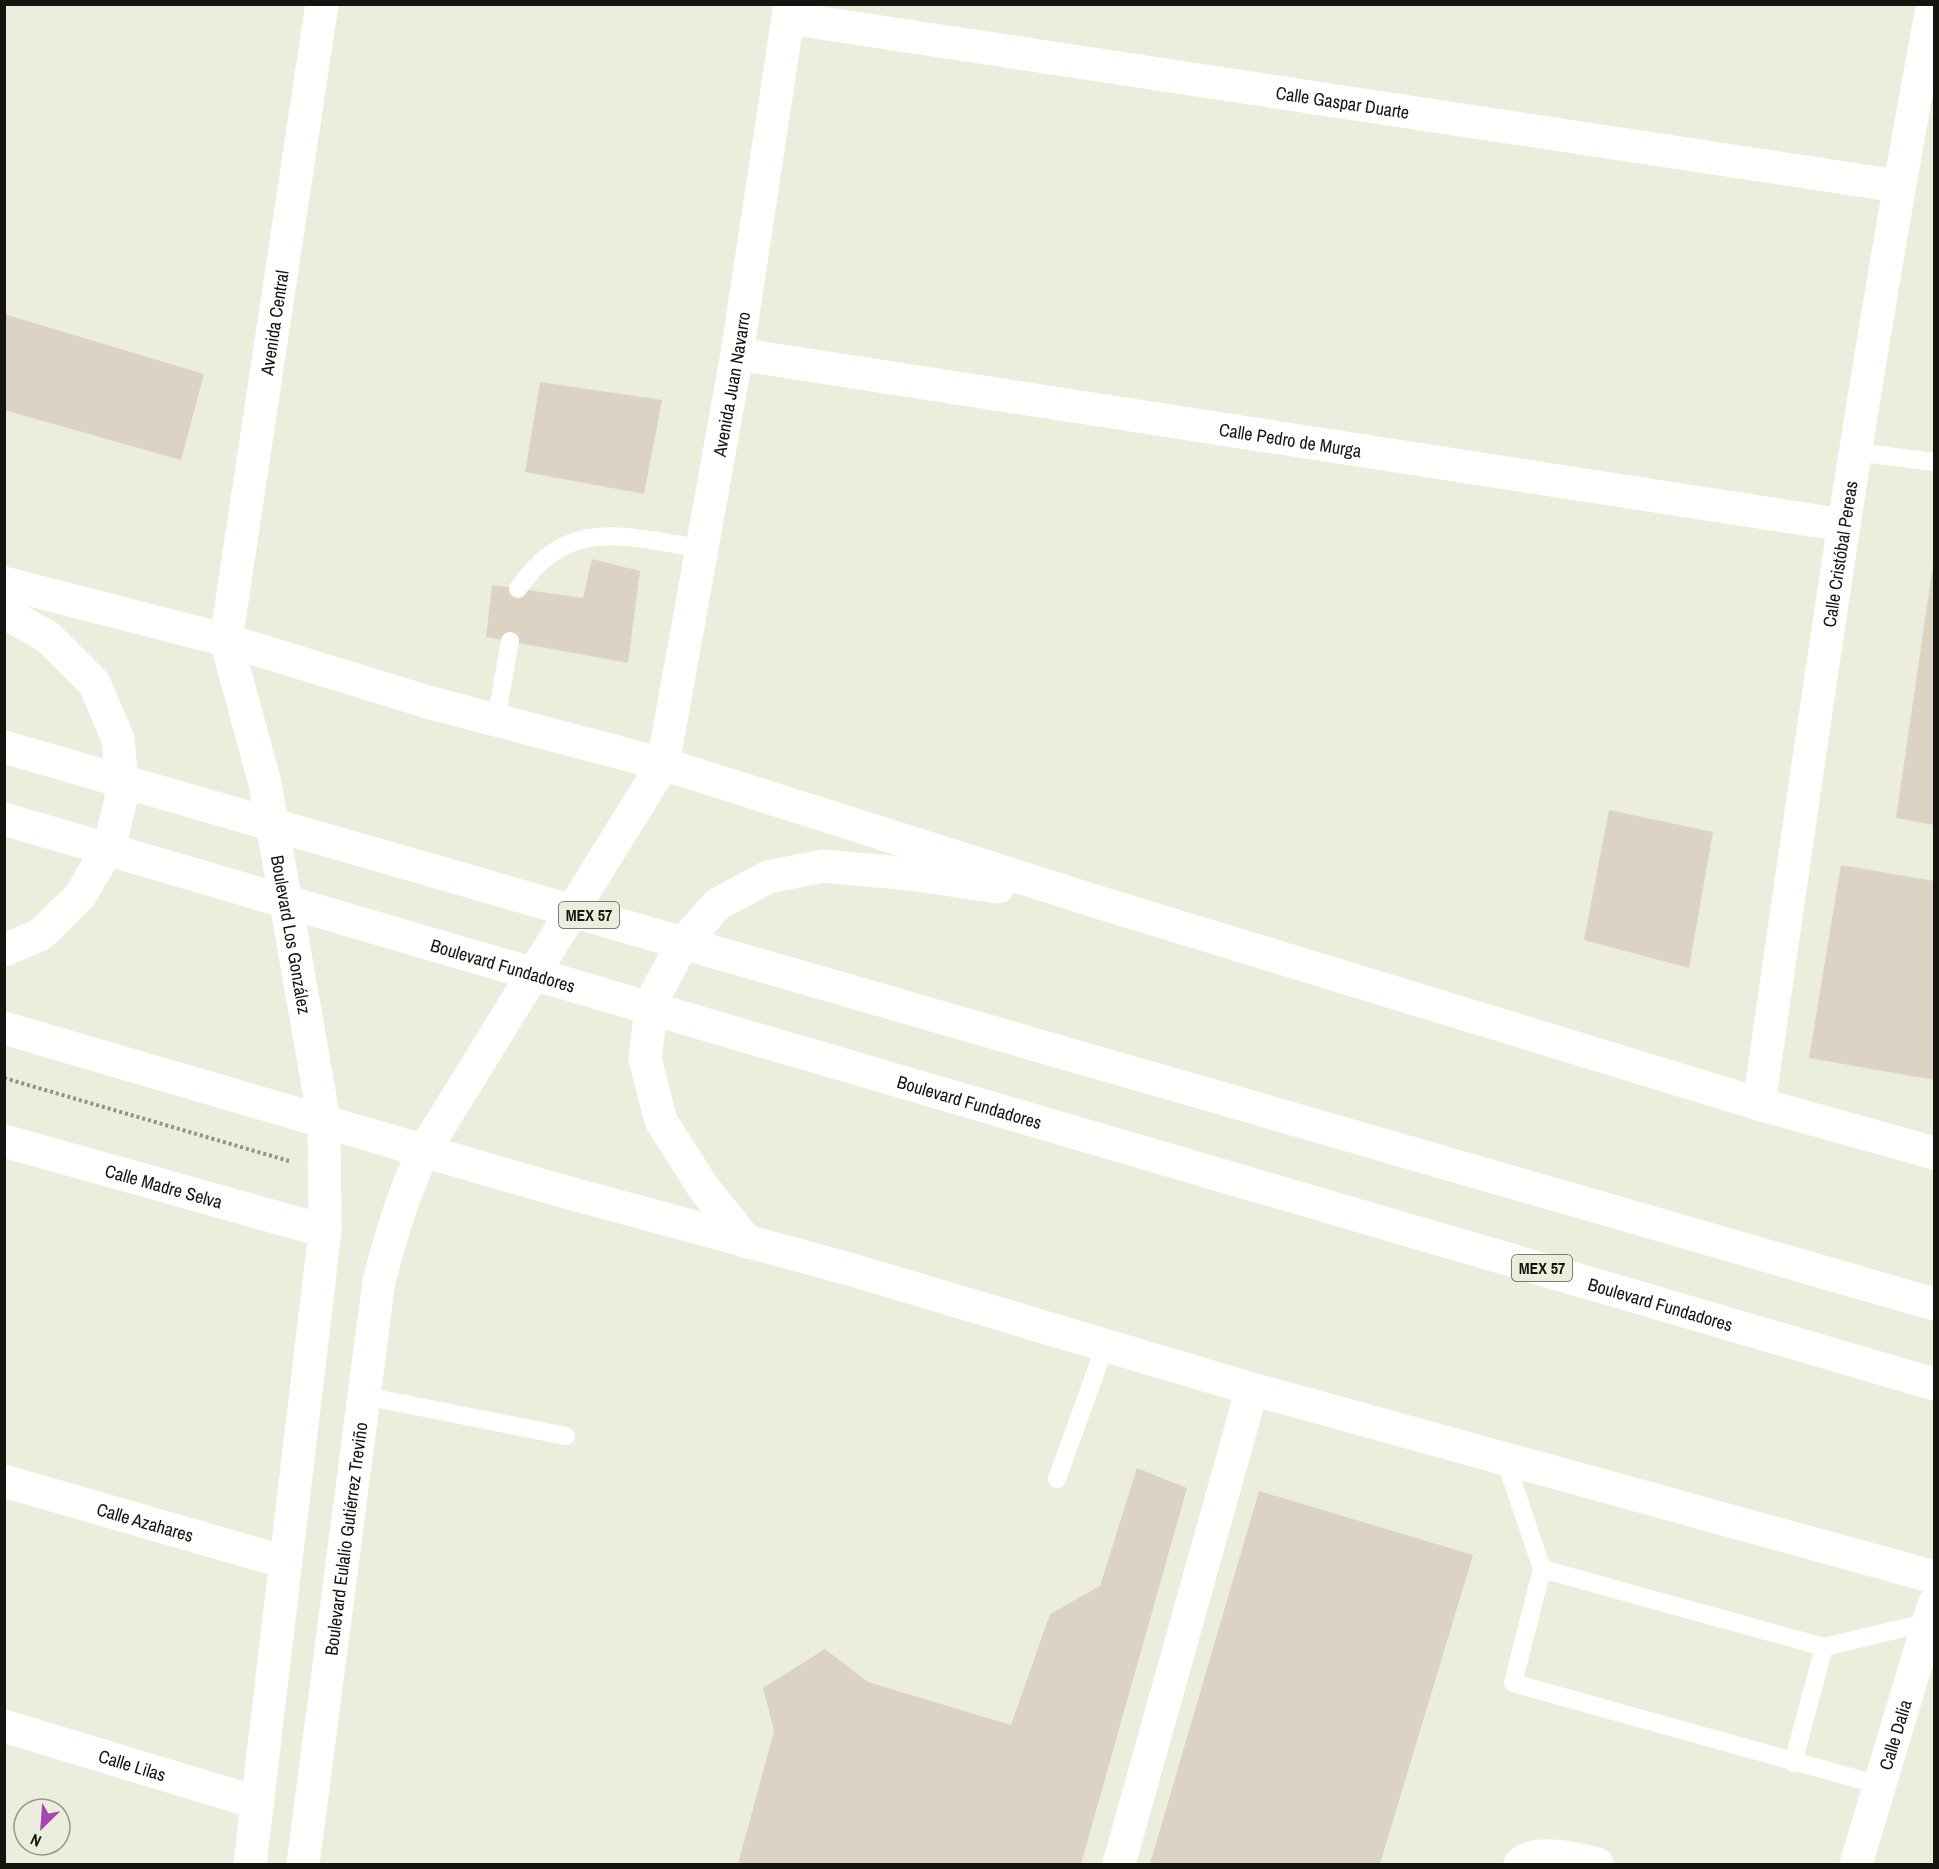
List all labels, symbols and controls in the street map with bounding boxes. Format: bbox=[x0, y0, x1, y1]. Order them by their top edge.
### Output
street label: Calle Gaspar Duarte bbox=[1274, 80, 1411, 124]
street label: Avenida Central bbox=[254, 268, 294, 378]
street label: Avenida Juan Navarro bbox=[706, 310, 756, 460]
street label: Calle Pedro de Murga bbox=[1217, 416, 1363, 463]
street label: Calle Cristóbal Pereas bbox=[1816, 479, 1863, 629]
street label: Boulevard Los González bbox=[265, 853, 318, 1016]
road number: MEX 57 bbox=[559, 902, 619, 928]
street label: Boulevard Fundadores bbox=[428, 932, 578, 998]
street label: Boulevard Fundadores bbox=[894, 1069, 1045, 1135]
street label: Calle Madre Selva bbox=[102, 1157, 225, 1214]
road number: MEX 57 bbox=[1512, 1255, 1572, 1281]
street label: Boulevard Fundadores bbox=[1585, 1271, 1736, 1337]
street label: Boulevard Eulalio Gutiérrez Treviño bbox=[318, 1421, 373, 1657]
street label: Calle Azahares bbox=[94, 1496, 196, 1547]
street label: Calle Dalia bbox=[1872, 1697, 1917, 1773]
street label: Calle Lilas bbox=[96, 1743, 169, 1787]
north arrow bbox=[12, 1797, 72, 1857]
text: N bbox=[27, 1829, 45, 1853]

